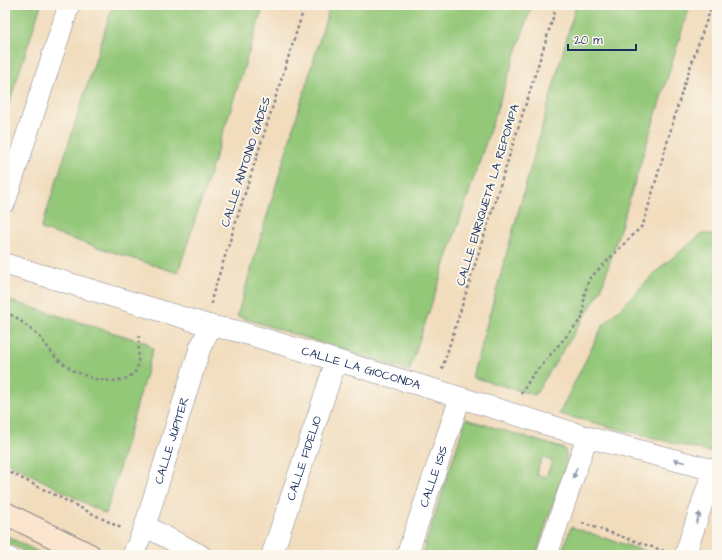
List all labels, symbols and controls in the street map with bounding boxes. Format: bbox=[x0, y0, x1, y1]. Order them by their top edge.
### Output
scale bar bbox=[568, 26, 636, 52]
text: 20 m bbox=[574, 32, 603, 49]
street label: CALLE ANTONIO GADES bbox=[217, 94, 275, 229]
street label: CALLE ENRIQUETA LA REPOMPA bbox=[452, 102, 524, 288]
street label: CALLE LA GIOCONDA bbox=[300, 342, 423, 394]
street label: CALLE JÚPITER bbox=[150, 395, 193, 486]
street label: CALLE FIDELIO bbox=[282, 414, 326, 503]
street label: CALLE ISIS bbox=[415, 443, 452, 509]
one-way arrow bbox=[673, 458, 686, 464]
one-way arrow bbox=[572, 468, 578, 480]
one-way arrow bbox=[695, 512, 701, 524]

